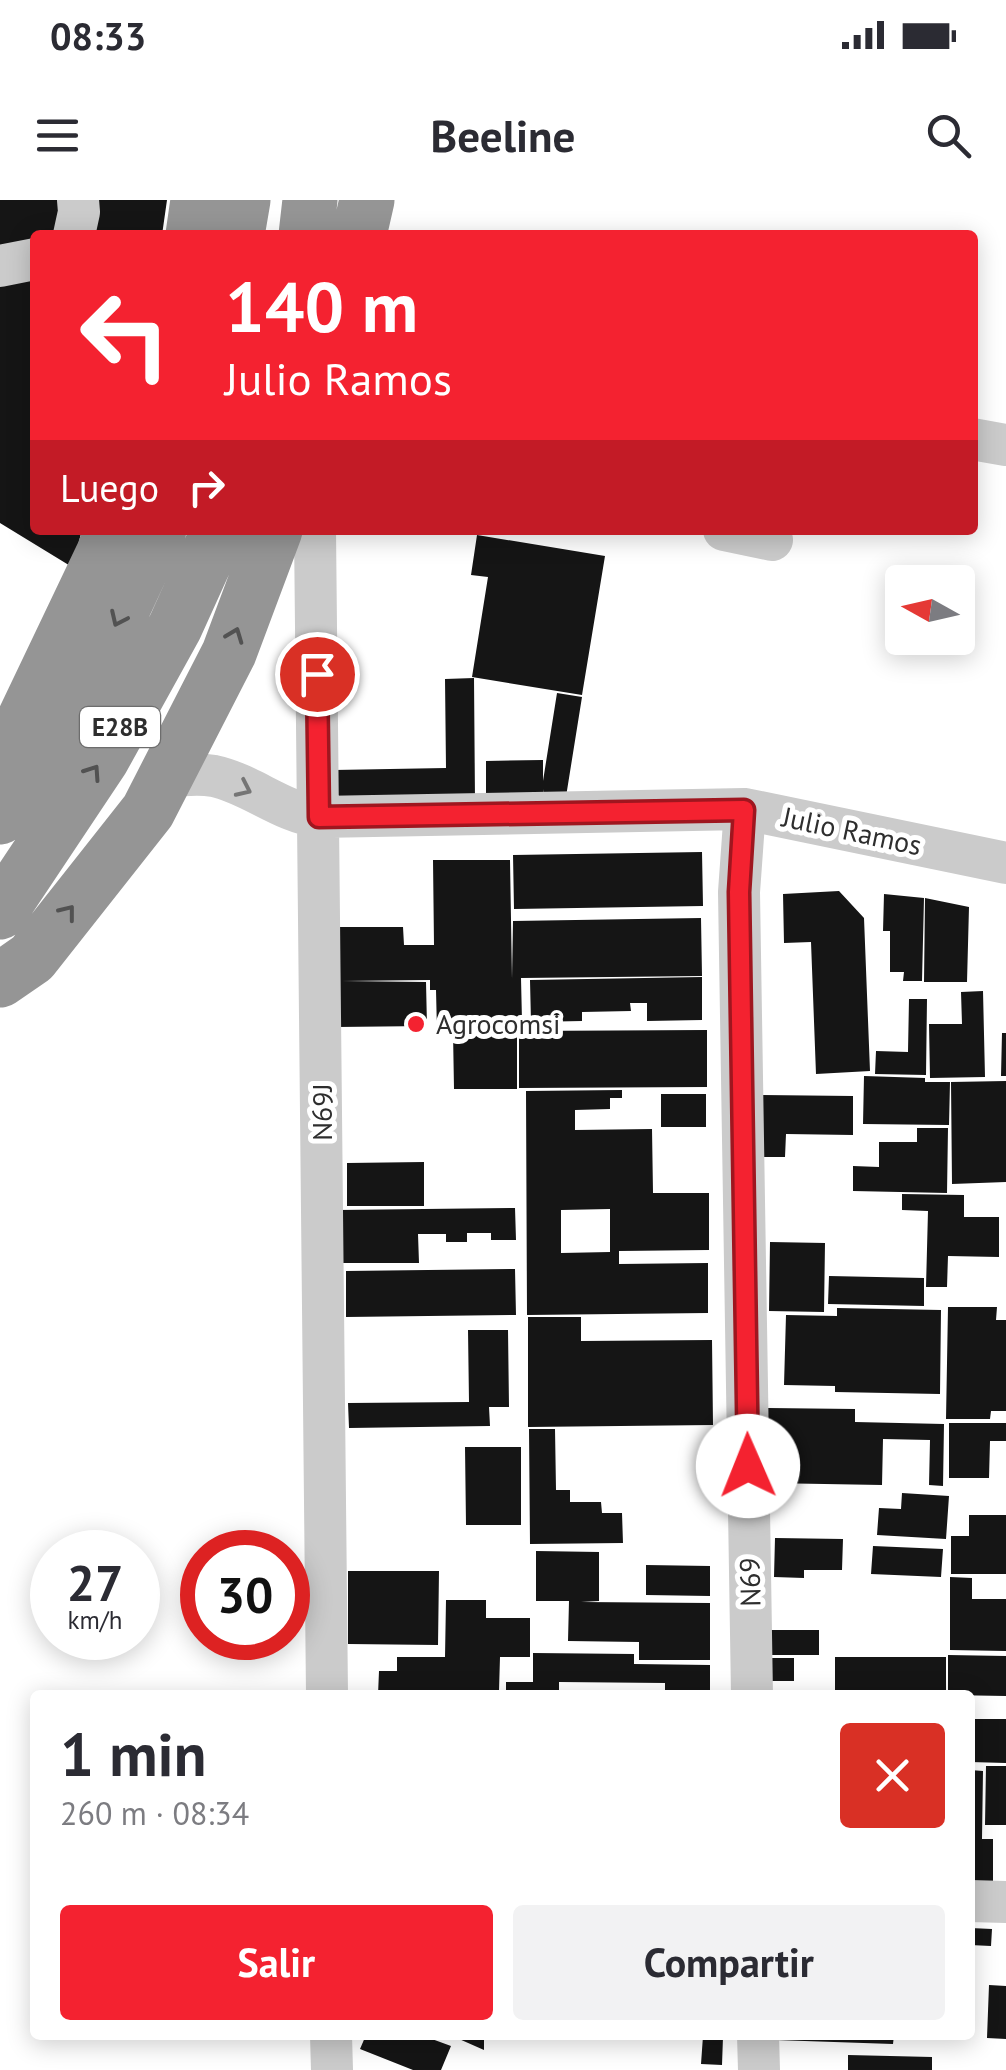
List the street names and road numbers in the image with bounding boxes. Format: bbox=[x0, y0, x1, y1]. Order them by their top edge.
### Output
road number: E28B bbox=[80, 707, 160, 747]
street label: Julio Ramos bbox=[778, 798, 925, 863]
street label: N69J bbox=[303, 1083, 340, 1141]
street label: N69 bbox=[731, 1557, 768, 1607]

